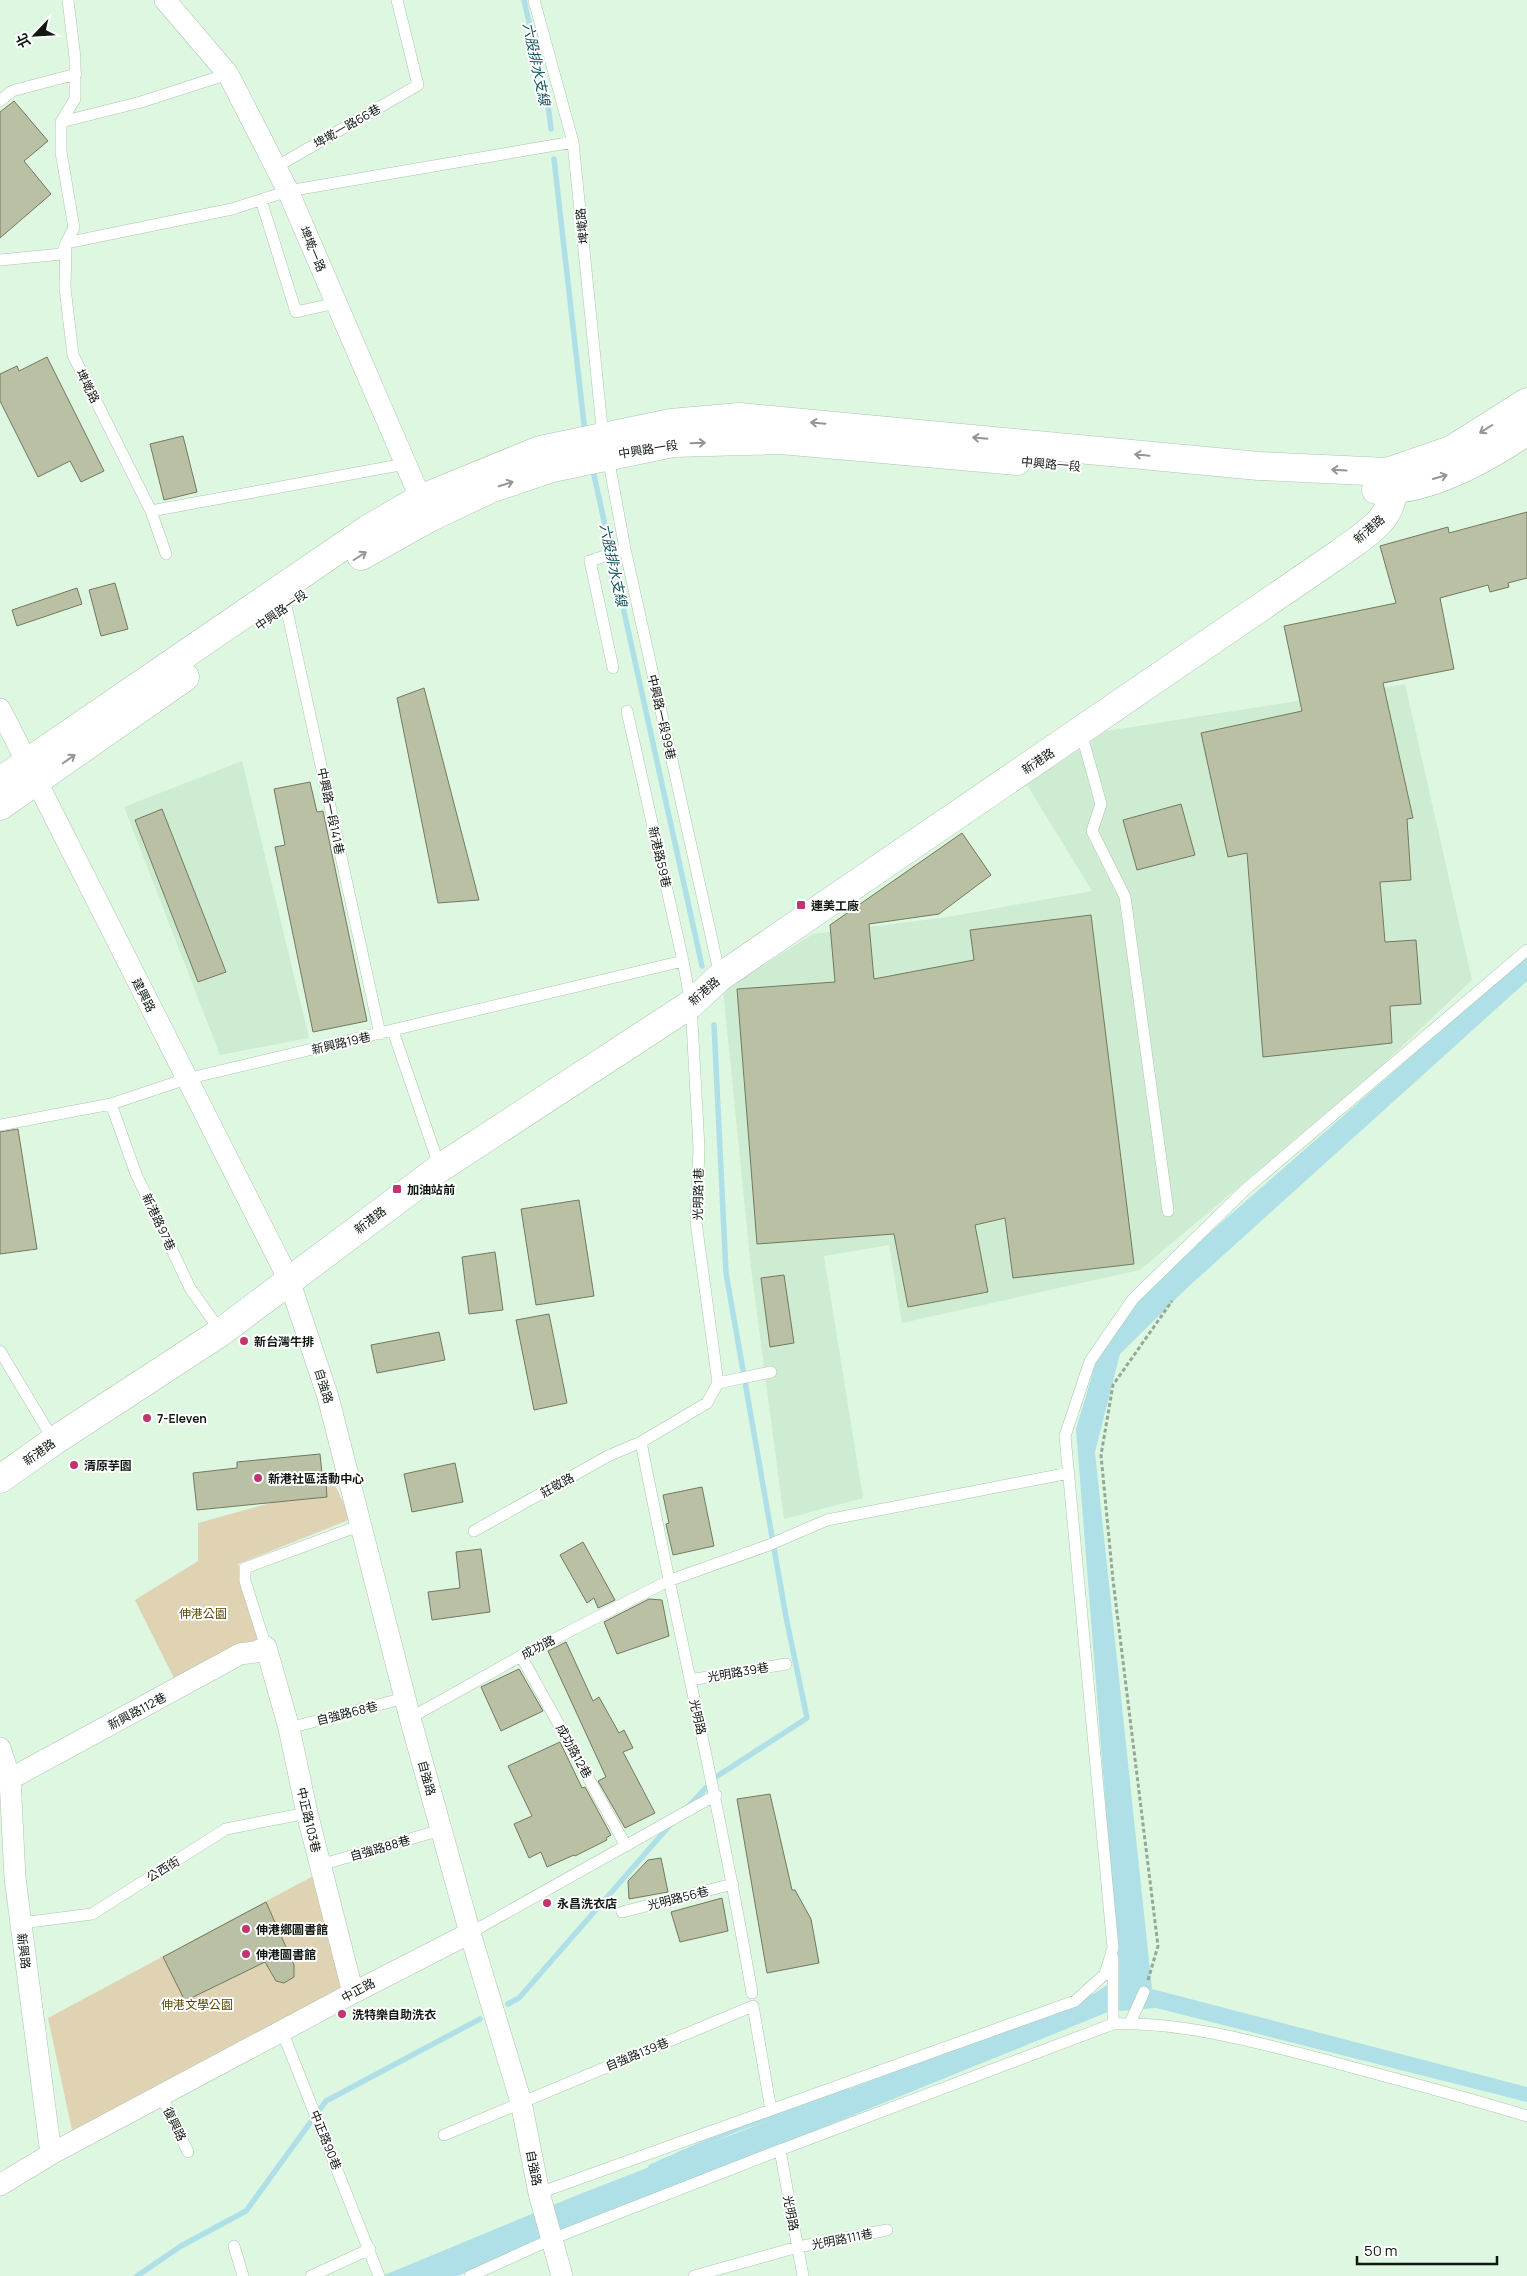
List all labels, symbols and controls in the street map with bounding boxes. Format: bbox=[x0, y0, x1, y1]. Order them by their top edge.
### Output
north arrow bbox=[10, 10, 60, 60]
water label: 六股排水支線 bbox=[519, 21, 555, 109]
text: 北 bbox=[11, 30, 34, 51]
street label: 埤墘一路66巷 bbox=[310, 100, 384, 152]
street label: 埤墘路 bbox=[572, 207, 592, 245]
street label: 埤墘一路 bbox=[296, 224, 330, 274]
street label: 埤墘路 bbox=[72, 366, 104, 406]
one-way arrow bbox=[811, 418, 827, 428]
one-way arrow bbox=[1480, 424, 1494, 434]
one-way arrow bbox=[972, 434, 988, 443]
street label: 中興路一段 bbox=[617, 436, 679, 462]
one-way arrow bbox=[690, 438, 706, 447]
one-way arrow bbox=[1134, 450, 1150, 459]
street label: 中興路一段 bbox=[1020, 453, 1082, 475]
one-way arrow bbox=[1331, 465, 1347, 475]
one-way arrow bbox=[1431, 472, 1447, 482]
one-way arrow bbox=[497, 478, 513, 488]
street label: 新港路 bbox=[1350, 511, 1388, 547]
water label: 六股排水支線 bbox=[596, 522, 632, 610]
one-way arrow bbox=[353, 551, 367, 561]
street label: 中興路一段 bbox=[252, 586, 310, 634]
street label: 中興路一段99巷 bbox=[644, 673, 680, 761]
street label: 新港路 bbox=[1018, 744, 1058, 778]
one-way arrow bbox=[62, 753, 75, 764]
street label: 中興路一段141巷 bbox=[313, 766, 349, 856]
street label: 新港路59巷 bbox=[645, 825, 675, 889]
place label: 連美工廠 bbox=[811, 897, 859, 914]
marker: 連美工廠 bbox=[795, 899, 807, 911]
street label: 新港路 bbox=[685, 973, 723, 1009]
street label: 建興路 bbox=[128, 975, 160, 1015]
street label: 新興路19巷 bbox=[310, 1028, 372, 1058]
street label: 光明路1巷 bbox=[689, 1168, 707, 1220]
place label: 加油站前 bbox=[407, 1181, 455, 1198]
marker: 加油站前 bbox=[391, 1183, 403, 1195]
street label: 新港路97巷 bbox=[138, 1191, 180, 1253]
street label: 新港路 bbox=[351, 1202, 389, 1238]
place label: 新台灣牛排 bbox=[254, 1333, 314, 1350]
marker: 新台灣牛排 bbox=[238, 1335, 250, 1347]
street label: 自強路 bbox=[311, 1366, 337, 1406]
place label: 7-Eleven bbox=[157, 1410, 207, 1427]
marker: 7-Eleven bbox=[141, 1412, 153, 1424]
street label: 新港路 bbox=[19, 1435, 59, 1469]
place label: 清原芋園 bbox=[84, 1457, 132, 1474]
marker: 清原芋園 bbox=[68, 1459, 80, 1471]
street label: 莊敬路 bbox=[537, 1469, 577, 1501]
place label: 新港社區活動中心 bbox=[268, 1470, 364, 1487]
marker: 新港社區活動中心 bbox=[252, 1472, 264, 1484]
park label: 伸港公園 bbox=[179, 1605, 227, 1622]
street label: 成功路 bbox=[518, 1631, 558, 1663]
street label: 光明路39巷 bbox=[706, 1658, 770, 1686]
street label: 新興路112巷 bbox=[105, 1688, 169, 1734]
street label: 自強路68巷 bbox=[315, 1697, 379, 1729]
street label: 光明路 bbox=[686, 1698, 710, 1736]
street label: 成功路12巷 bbox=[552, 1721, 596, 1781]
street label: 自強路 bbox=[414, 1758, 440, 1798]
street label: 中正路103巷 bbox=[293, 1786, 325, 1854]
street label: 自強路88巷 bbox=[348, 1831, 412, 1865]
street label: 公西街 bbox=[143, 1852, 183, 1886]
street label: 光明路56巷 bbox=[646, 1882, 710, 1914]
place label: 永昌洗衣店 bbox=[557, 1895, 617, 1912]
marker: 永昌洗衣店 bbox=[541, 1897, 553, 1909]
place label: 伸港鄉圖書館 bbox=[256, 1921, 328, 1938]
marker: 伸港鄉圖書館 bbox=[240, 1923, 252, 1935]
street label: 新興路 bbox=[13, 1932, 35, 1970]
place label: 伸港圖書館 bbox=[256, 1946, 316, 1963]
marker: 伸港圖書館 bbox=[240, 1948, 252, 1960]
street label: 中正路 bbox=[338, 1974, 378, 2006]
park label: 伸港文學公園 bbox=[161, 1996, 233, 2013]
place label: 洗特樂自助洗衣 bbox=[352, 2006, 436, 2023]
marker: 洗特樂自助洗衣 bbox=[336, 2008, 348, 2020]
street label: 自強路139巷 bbox=[603, 2034, 671, 2074]
street label: 復興路 bbox=[159, 2104, 191, 2144]
street label: 中正路90巷 bbox=[306, 2108, 346, 2172]
street label: 自強路 bbox=[522, 2149, 546, 2187]
street label: 光明路 bbox=[779, 2194, 803, 2232]
street label: 光明路111巷 bbox=[810, 2225, 874, 2253]
scale bar bbox=[1357, 2234, 1497, 2266]
text: 50 m bbox=[1364, 2240, 1398, 2261]

